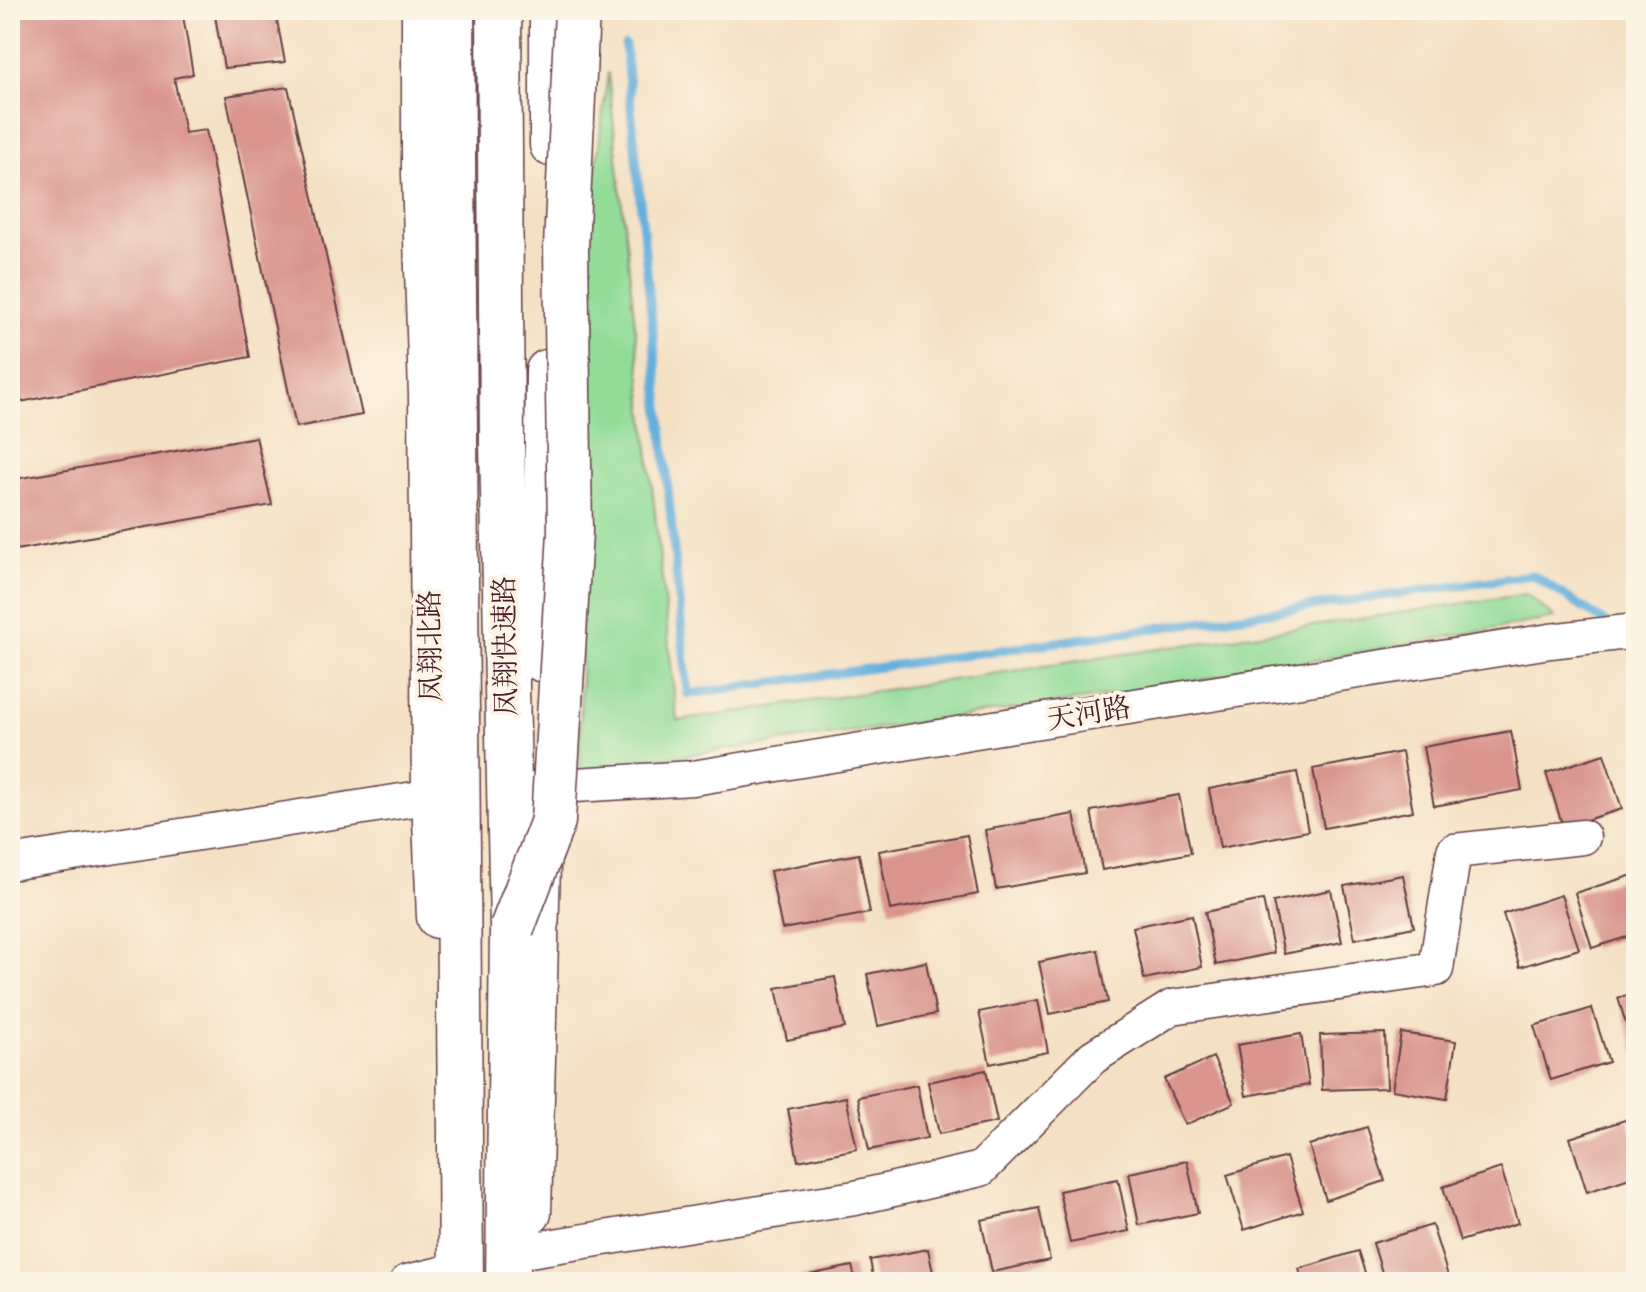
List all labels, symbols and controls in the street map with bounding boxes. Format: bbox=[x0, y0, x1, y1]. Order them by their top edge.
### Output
street label: 凤翔快速路 bbox=[487, 576, 525, 716]
street label: 凤翔北路 bbox=[413, 590, 449, 702]
street label: 天河路 bbox=[1045, 690, 1133, 738]

